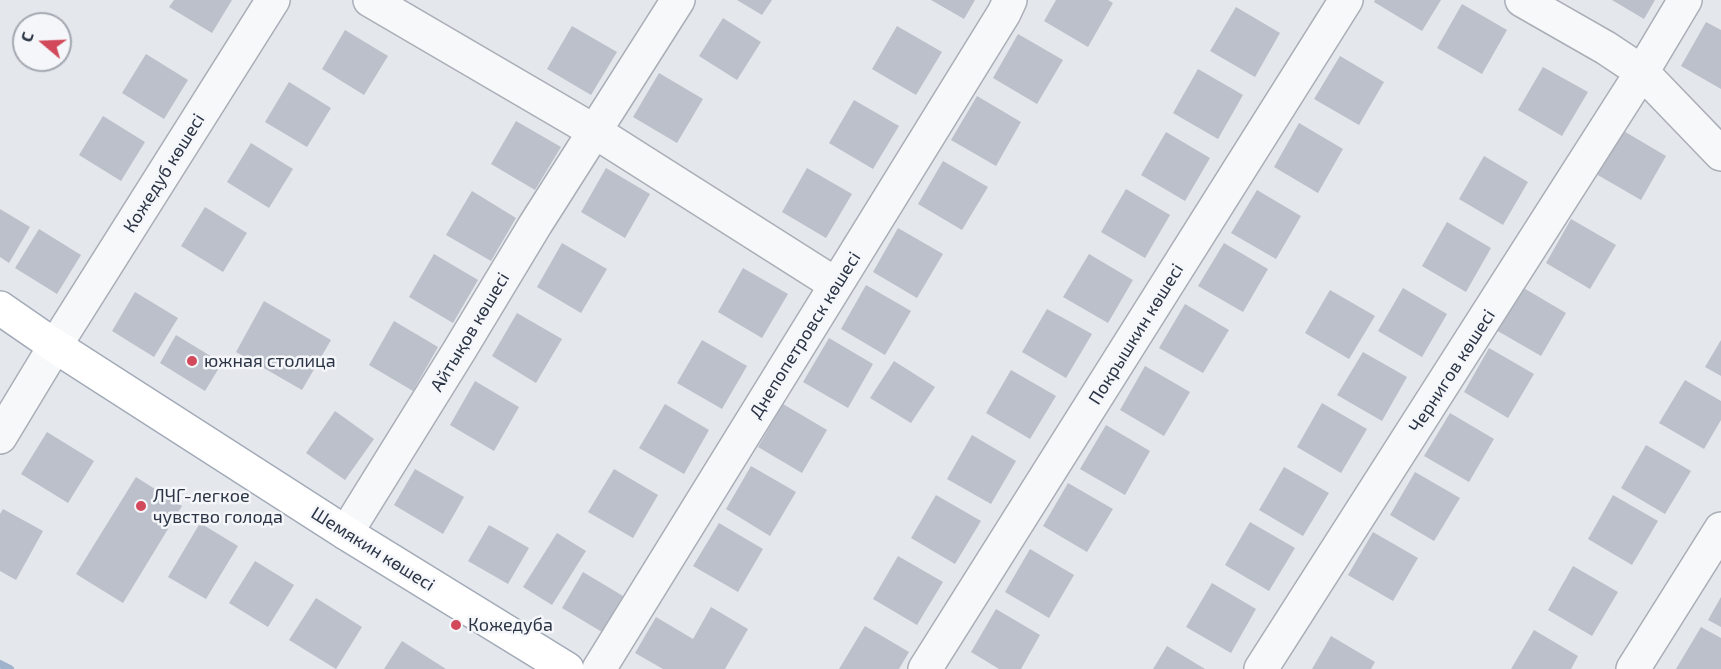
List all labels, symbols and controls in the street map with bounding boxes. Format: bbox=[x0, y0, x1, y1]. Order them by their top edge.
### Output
north arrow bbox=[12, 12, 72, 72]
text: С bbox=[16, 29, 37, 44]
street label: Кожедуб көшесі bbox=[119, 109, 209, 237]
street label: Днепопетровск көшесі bbox=[745, 248, 865, 422]
street label: Покрышкин көшесі bbox=[1084, 260, 1188, 408]
street label: Айтықов көшесі bbox=[426, 268, 514, 396]
street label: Чернигов көшесі bbox=[1404, 305, 1500, 437]
place label: южная столица bbox=[204, 350, 336, 372]
marker: южная столица bbox=[185, 354, 199, 368]
place label: ЛЧГ-легкое чувство голода bbox=[153, 485, 283, 528]
marker: ЛЧГ-легкое чувство голода bbox=[134, 499, 148, 513]
street label: Шемякин көшесі bbox=[307, 502, 439, 596]
place label: Кожедуба bbox=[468, 614, 553, 636]
marker: Кожедуба bbox=[449, 618, 463, 632]

